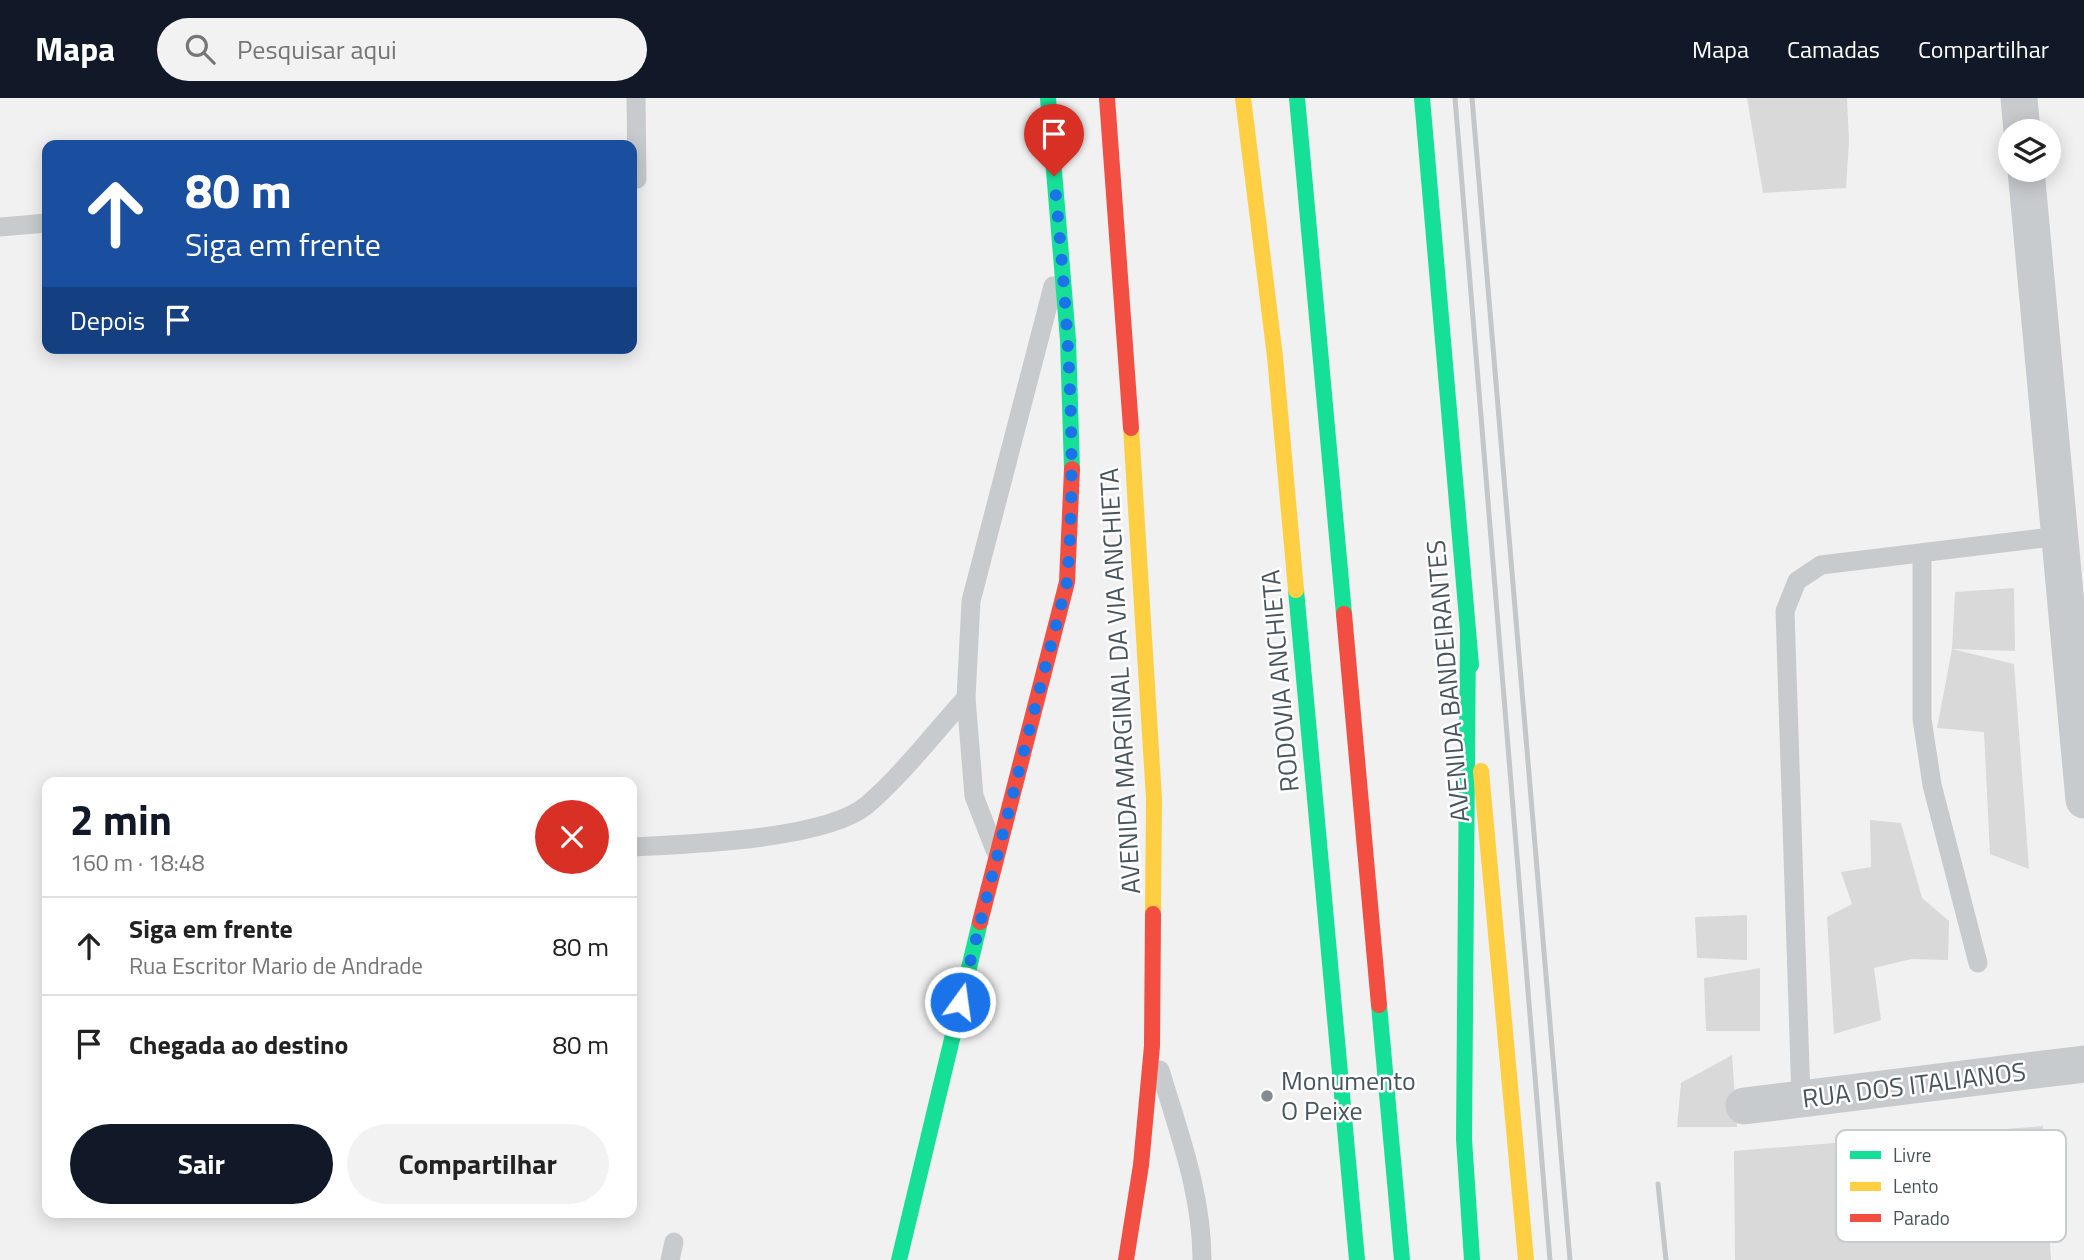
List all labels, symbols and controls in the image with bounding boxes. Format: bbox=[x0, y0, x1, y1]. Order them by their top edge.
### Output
search box bbox=[157, 18, 647, 81]
text: Mapa bbox=[35, 24, 115, 74]
icon: search bbox=[181, 30, 219, 68]
text: Pesquisar aqui bbox=[237, 30, 397, 69]
text: Mapa bbox=[1692, 31, 1749, 67]
text: Camadas bbox=[1787, 31, 1880, 67]
text: Compartilhar bbox=[1918, 31, 2049, 67]
pin bbox=[1024, 104, 1084, 176]
icon: arrive bbox=[1035, 115, 1073, 153]
map controls bbox=[1998, 119, 2061, 182]
button: layers bbox=[1998, 119, 2061, 182]
text: 80 m bbox=[185, 152, 292, 227]
icon: ahead bbox=[70, 168, 161, 259]
text: Siga em frente bbox=[185, 220, 381, 268]
text: Depois bbox=[70, 301, 145, 340]
icon: arrive bbox=[159, 301, 197, 339]
street label: AVENIDA MARGINAL DA VIA ANCHIETA bbox=[1089, 467, 1150, 895]
street label: AVENIDA BANDEIRANTES bbox=[1416, 538, 1479, 824]
street label: RODOVIA ANCHIETA bbox=[1250, 568, 1309, 794]
text: 2 min bbox=[70, 787, 172, 851]
button: close bbox=[535, 800, 609, 874]
text: 160 m · 18:48 bbox=[70, 845, 205, 880]
text: Siga em frente bbox=[129, 909, 293, 948]
icon: ahead bbox=[70, 927, 108, 965]
text: 80 m bbox=[552, 927, 609, 966]
text: Rua Escritor Mario de Andrade bbox=[129, 948, 423, 983]
position arrow bbox=[923, 965, 997, 1039]
icon: arrive bbox=[70, 1025, 108, 1063]
text: Chegada ao destino bbox=[129, 1025, 348, 1064]
text: 80 m bbox=[552, 1025, 609, 1064]
street label: RUA DOS ITALIANOS bbox=[1800, 1051, 2028, 1118]
place label: Monumento O Peixe bbox=[1281, 1061, 1416, 1130]
marker: Monumento O Peixe bbox=[1259, 1088, 1275, 1104]
button: Sair bbox=[70, 1124, 333, 1204]
button: Compartilhar bbox=[347, 1124, 609, 1204]
legend bbox=[1836, 1130, 2066, 1242]
text: Livre bbox=[1893, 1140, 1931, 1169]
text: Lento bbox=[1893, 1171, 1938, 1200]
text: Parado bbox=[1893, 1203, 1950, 1232]

